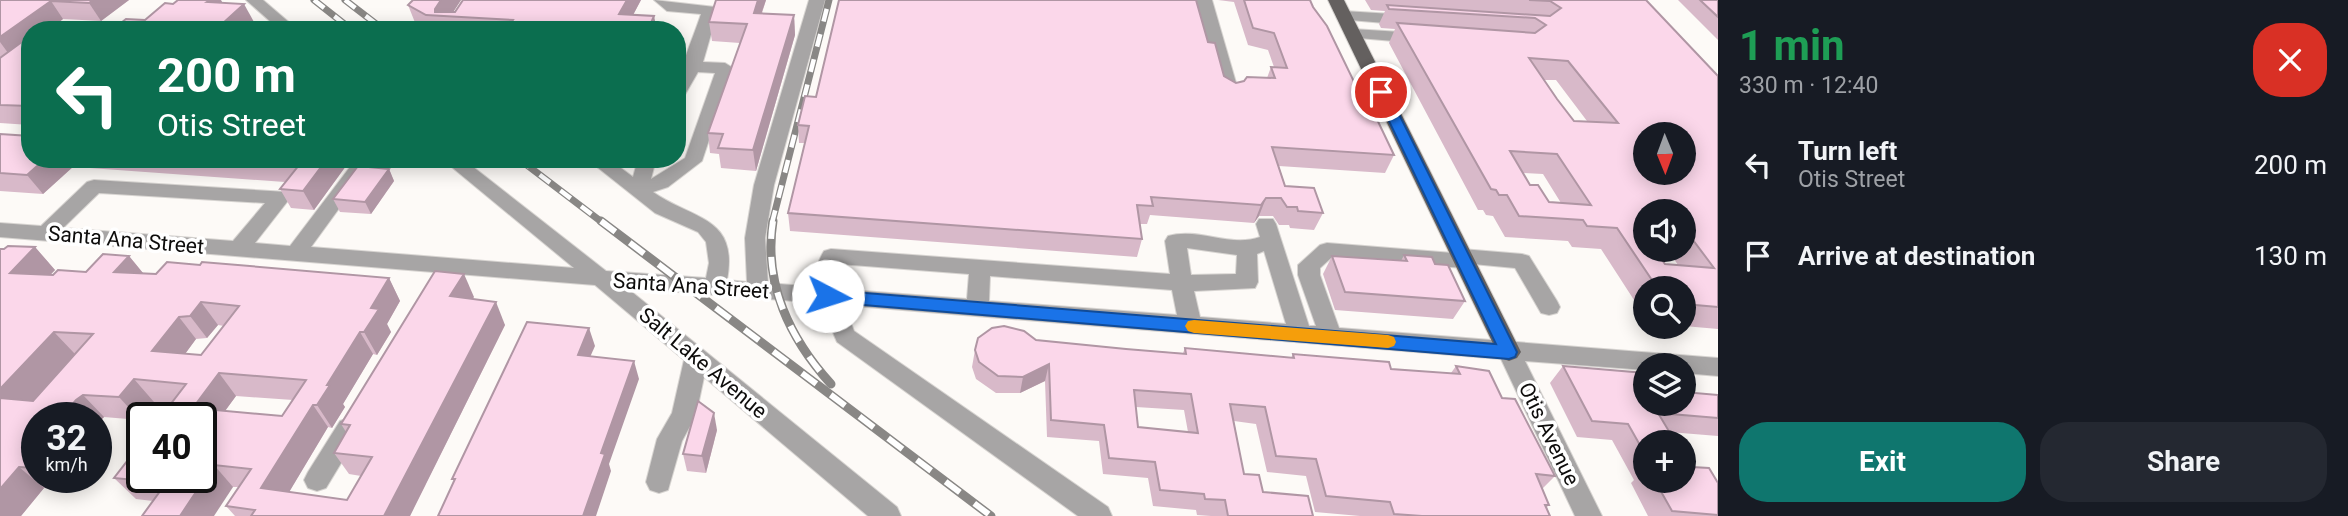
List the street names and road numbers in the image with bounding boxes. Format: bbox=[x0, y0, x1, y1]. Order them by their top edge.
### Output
street label: Santa Ana Street bbox=[47, 221, 205, 259]
street label: Santa Ana Street bbox=[612, 269, 770, 303]
street label: Salt Lake Avenue bbox=[634, 303, 772, 423]
street label: Otis Avenue bbox=[1514, 379, 1584, 489]

